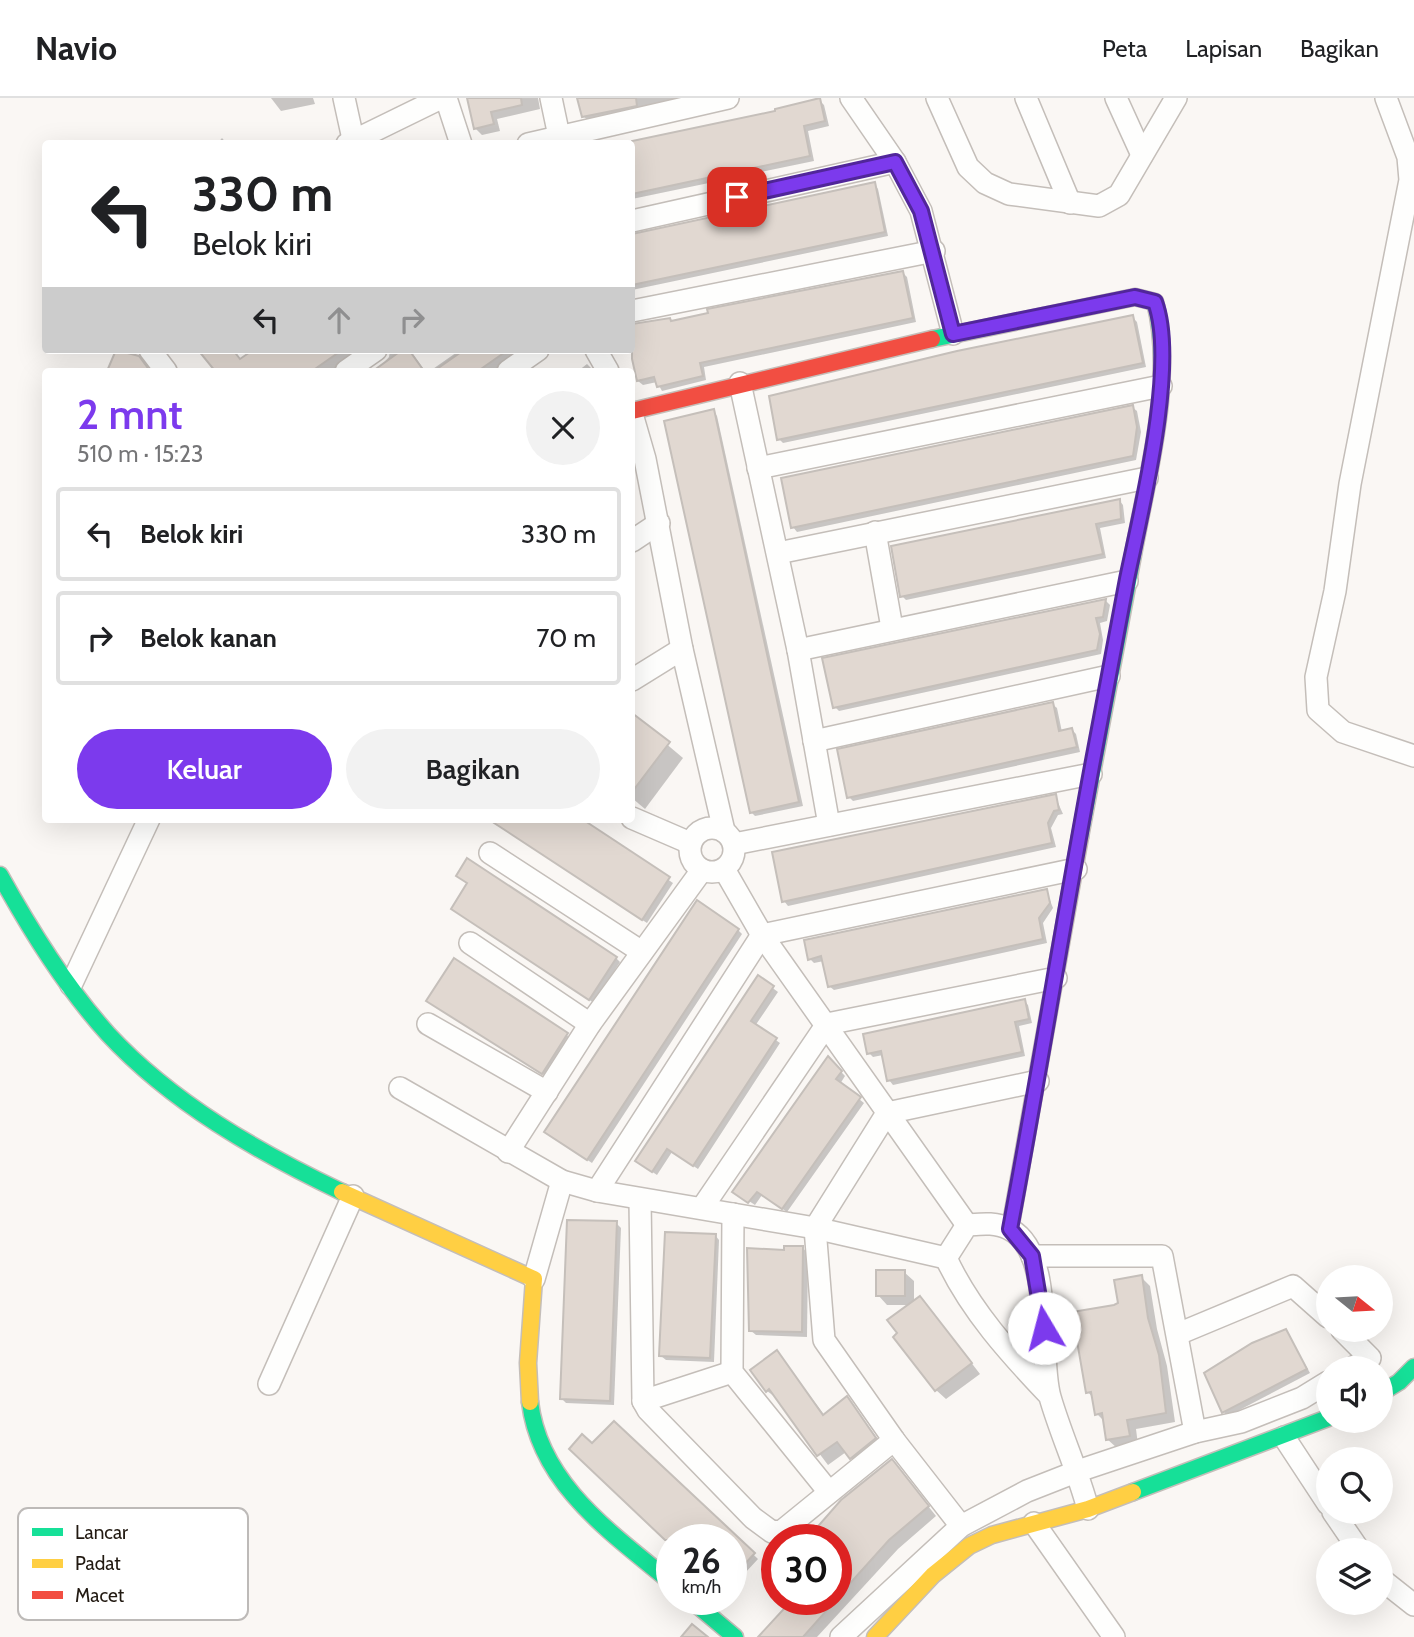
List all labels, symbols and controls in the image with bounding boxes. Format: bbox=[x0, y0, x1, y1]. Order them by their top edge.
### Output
text: Navio bbox=[35, 28, 117, 68]
text: Peta bbox=[1102, 34, 1147, 63]
text: Lapisan bbox=[1185, 34, 1262, 63]
text: Bagikan bbox=[1300, 34, 1379, 63]
text: 330 m bbox=[192, 164, 333, 223]
pin bbox=[707, 167, 767, 227]
icon: left bbox=[77, 168, 168, 259]
icon: arrive bbox=[718, 178, 756, 216]
text: Belok kiri bbox=[192, 224, 312, 263]
icon: left bbox=[247, 301, 285, 339]
icon: ahead bbox=[320, 301, 358, 339]
icon: right bbox=[393, 301, 431, 339]
text: 2 mnt bbox=[77, 388, 183, 440]
button: close bbox=[526, 391, 600, 465]
text: 510 m · 15:23 bbox=[77, 440, 203, 468]
icon: left bbox=[81, 515, 119, 553]
text: Belok kiri bbox=[140, 518, 243, 550]
text: 330 m bbox=[521, 518, 596, 550]
icon: right bbox=[81, 619, 119, 657]
text: Belok kanan bbox=[140, 622, 277, 654]
text: 70 m bbox=[536, 622, 596, 654]
button: Keluar bbox=[77, 729, 332, 809]
button: Bagikan bbox=[346, 729, 600, 809]
north arrow bbox=[1316, 1265, 1393, 1342]
map controls bbox=[1316, 1265, 1393, 1615]
position arrow bbox=[1007, 1291, 1081, 1365]
button: sound bbox=[1316, 1356, 1393, 1433]
button: search bbox=[1316, 1447, 1393, 1524]
legend bbox=[18, 1508, 248, 1620]
text: Lancar bbox=[75, 1521, 128, 1544]
speed limit sign: 30 bbox=[761, 1524, 852, 1615]
button: layers bbox=[1316, 1538, 1393, 1615]
text: 26 bbox=[682, 1539, 721, 1582]
text: Padat bbox=[75, 1552, 121, 1575]
text: km/h bbox=[682, 1576, 721, 1598]
text: Macet bbox=[75, 1584, 125, 1607]

